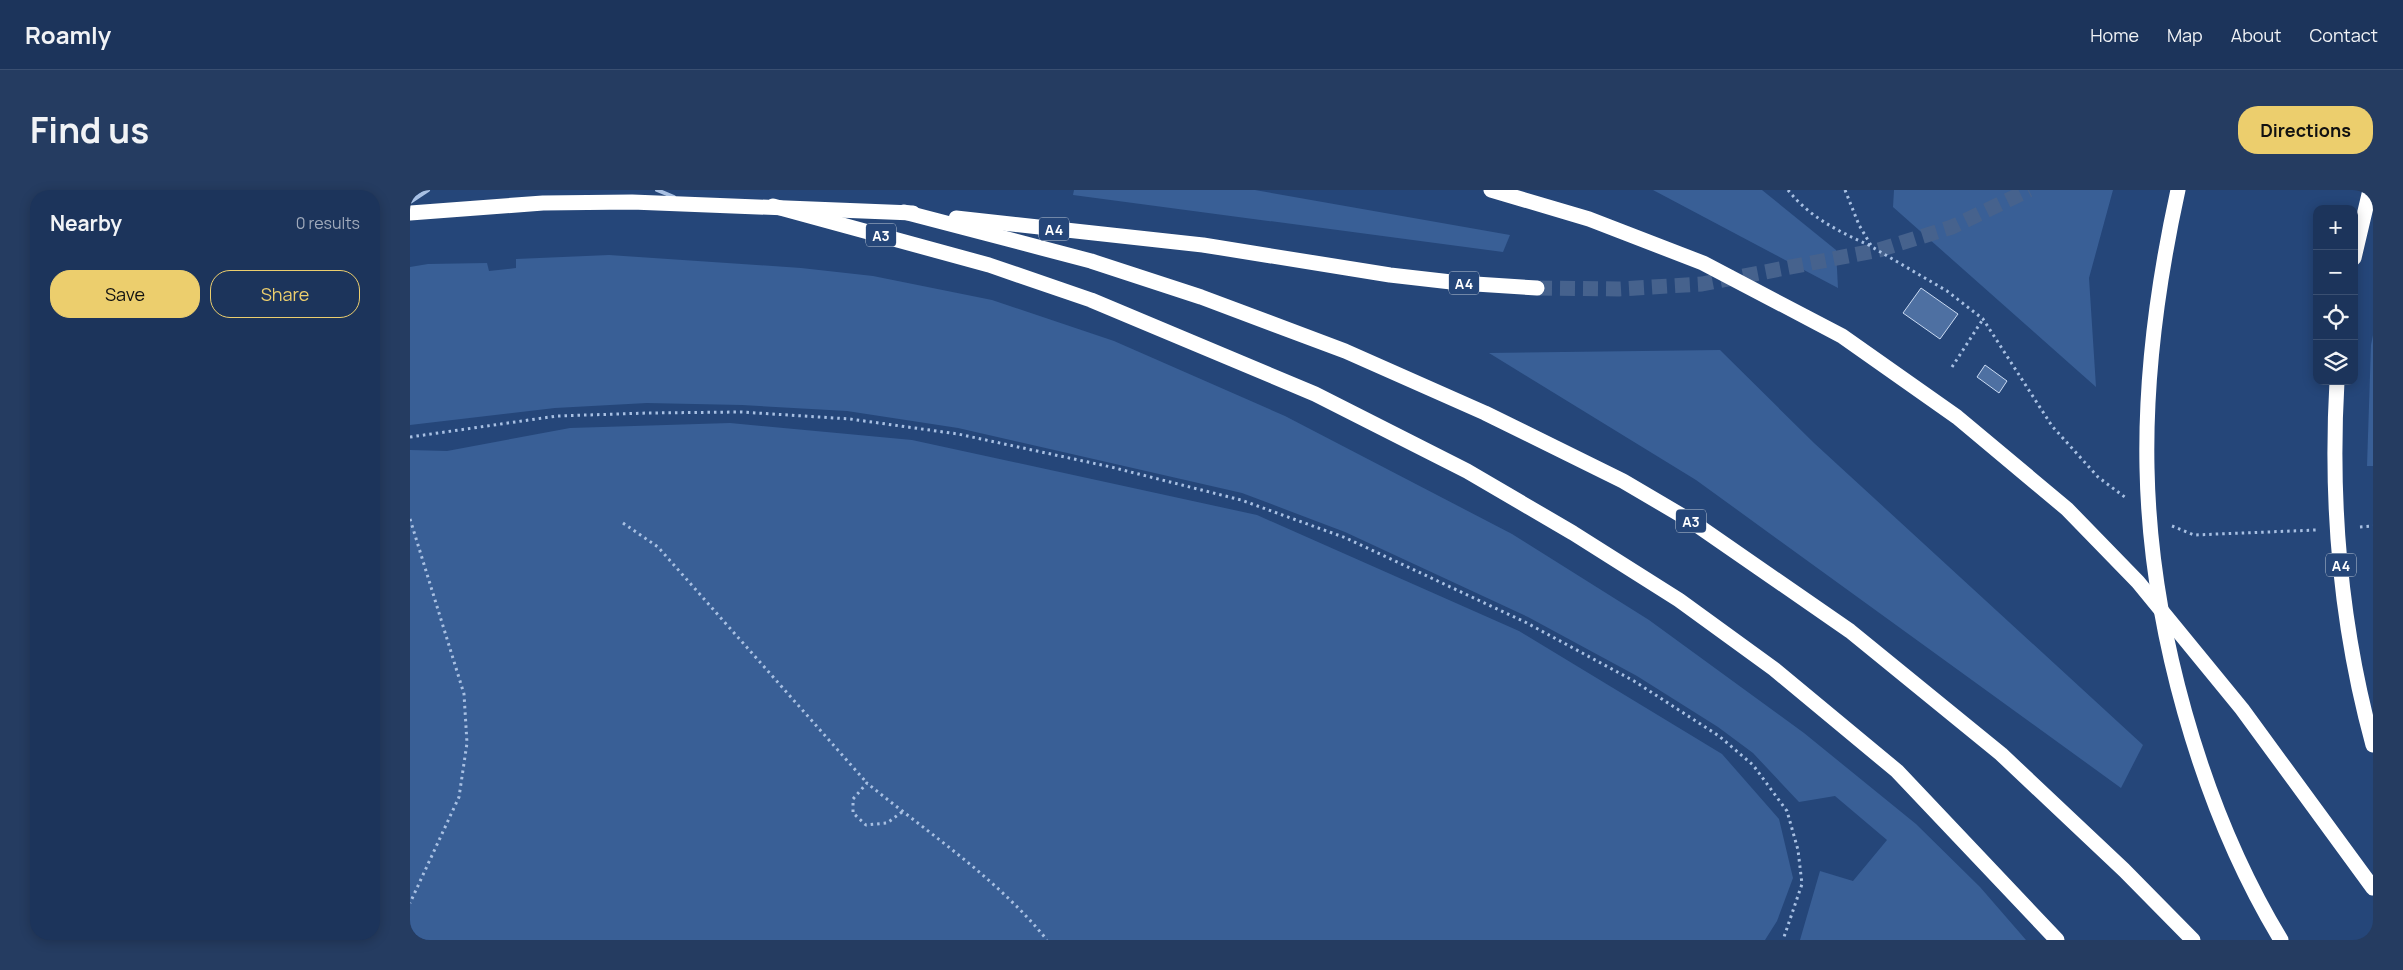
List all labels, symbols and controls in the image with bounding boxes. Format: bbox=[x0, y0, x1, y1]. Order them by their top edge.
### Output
text: Roamly bbox=[25, 18, 111, 51]
text: Home bbox=[2090, 23, 2139, 47]
text: Map bbox=[2167, 23, 2203, 47]
text: About bbox=[2231, 23, 2281, 47]
text: Contact bbox=[2309, 23, 2378, 47]
text: Find us bbox=[30, 106, 149, 154]
button: Directions bbox=[2238, 106, 2373, 154]
map controls bbox=[2313, 205, 2358, 385]
button: + bbox=[2313, 205, 2358, 250]
text: Nearby bbox=[50, 209, 122, 237]
text: 0 results bbox=[296, 212, 360, 234]
road number: A4 bbox=[1039, 218, 1069, 240]
road number: A3 bbox=[866, 224, 896, 246]
button: − bbox=[2313, 250, 2358, 295]
button: Save bbox=[50, 270, 200, 318]
button: Share bbox=[210, 270, 360, 318]
road number: A4 bbox=[1449, 272, 1479, 295]
button: locate bbox=[2313, 295, 2358, 340]
button: layers bbox=[2313, 340, 2358, 385]
road number: A3 bbox=[1676, 510, 1706, 532]
road number: A4 bbox=[2326, 554, 2356, 576]

